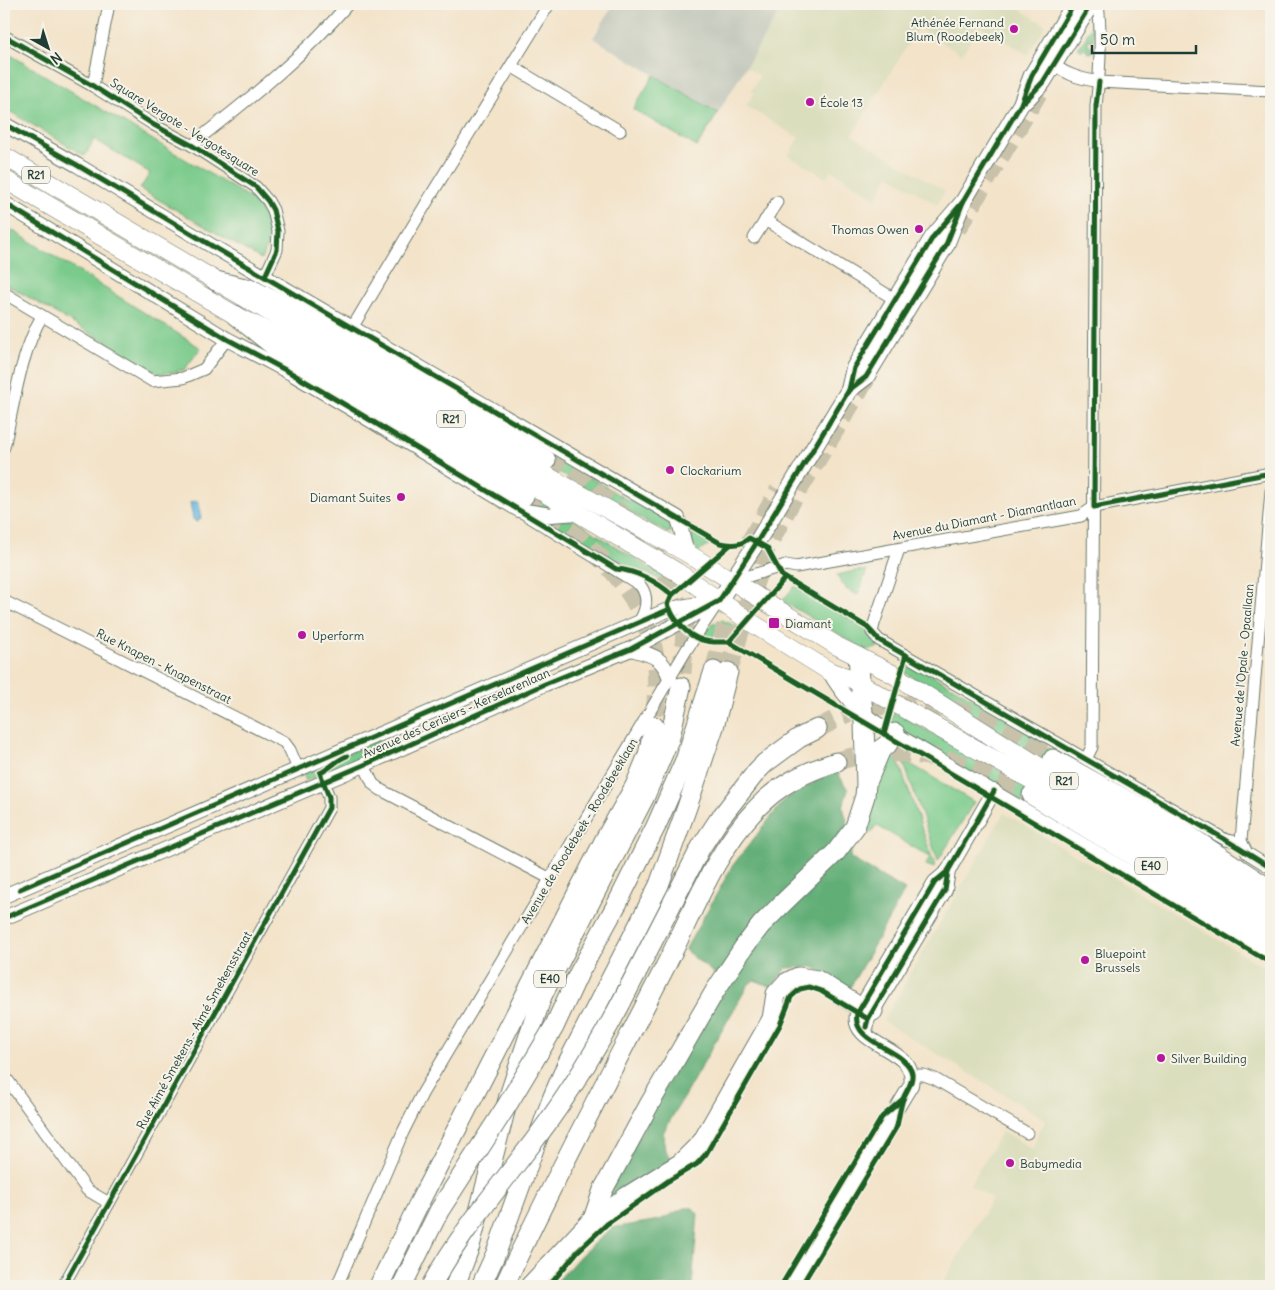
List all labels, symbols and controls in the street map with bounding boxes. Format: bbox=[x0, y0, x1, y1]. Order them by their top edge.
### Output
place label: Athénée Fernand Blum (Roodebeek) bbox=[906, 15, 1004, 44]
north arrow bbox=[22, 22, 72, 72]
scale bar bbox=[1092, 22, 1196, 54]
marker: Athénée Fernand Blum (Roodebeek) bbox=[1008, 23, 1020, 35]
text: 50 m bbox=[1100, 30, 1135, 49]
text: N bbox=[47, 48, 66, 68]
street label: Square Vergote - Vergotesquare bbox=[108, 75, 262, 179]
place label: École 13 bbox=[820, 95, 863, 110]
marker: École 13 bbox=[804, 96, 816, 108]
road number: R21 bbox=[22, 166, 50, 184]
place label: Thomas Owen bbox=[831, 222, 909, 237]
marker: Thomas Owen bbox=[913, 223, 925, 235]
road number: R21 bbox=[437, 410, 465, 428]
place label: Clockarium bbox=[680, 463, 742, 478]
marker: Clockarium bbox=[664, 464, 676, 476]
place label: Diamant Suites bbox=[310, 490, 391, 505]
marker: Diamant Suites bbox=[395, 491, 407, 503]
street label: Avenue du Diamant - Diamantlaan bbox=[891, 493, 1077, 543]
street label: Avenue de l'Opale - Opaallaan bbox=[1227, 583, 1257, 747]
marker: Diamant bbox=[767, 616, 781, 630]
place label: Diamant bbox=[785, 616, 831, 631]
street label: Rue Knapen - Knapenstraat bbox=[94, 625, 234, 707]
place label: Uperform bbox=[312, 628, 365, 643]
marker: Uperform bbox=[296, 629, 308, 641]
street label: Avenue des Cerisiers - Kerselarenlaan bbox=[360, 665, 552, 761]
street label: Avenue de Roodebeek - Roodebeeklaan bbox=[517, 735, 641, 927]
road number: R21 bbox=[1050, 772, 1078, 789]
road number: E40 bbox=[1135, 858, 1167, 874]
street label: Rue Aimé Smekens - Aimé Smekensstraat bbox=[133, 928, 255, 1132]
place label: Bluepoint Brussels bbox=[1095, 946, 1146, 975]
marker: Bluepoint Brussels bbox=[1079, 954, 1091, 966]
road number: E40 bbox=[534, 971, 566, 988]
place label: Silver Building bbox=[1171, 1051, 1247, 1066]
marker: Silver Building bbox=[1155, 1052, 1167, 1064]
place label: Babymedia bbox=[1020, 1156, 1082, 1171]
marker: Babymedia bbox=[1004, 1157, 1016, 1169]

